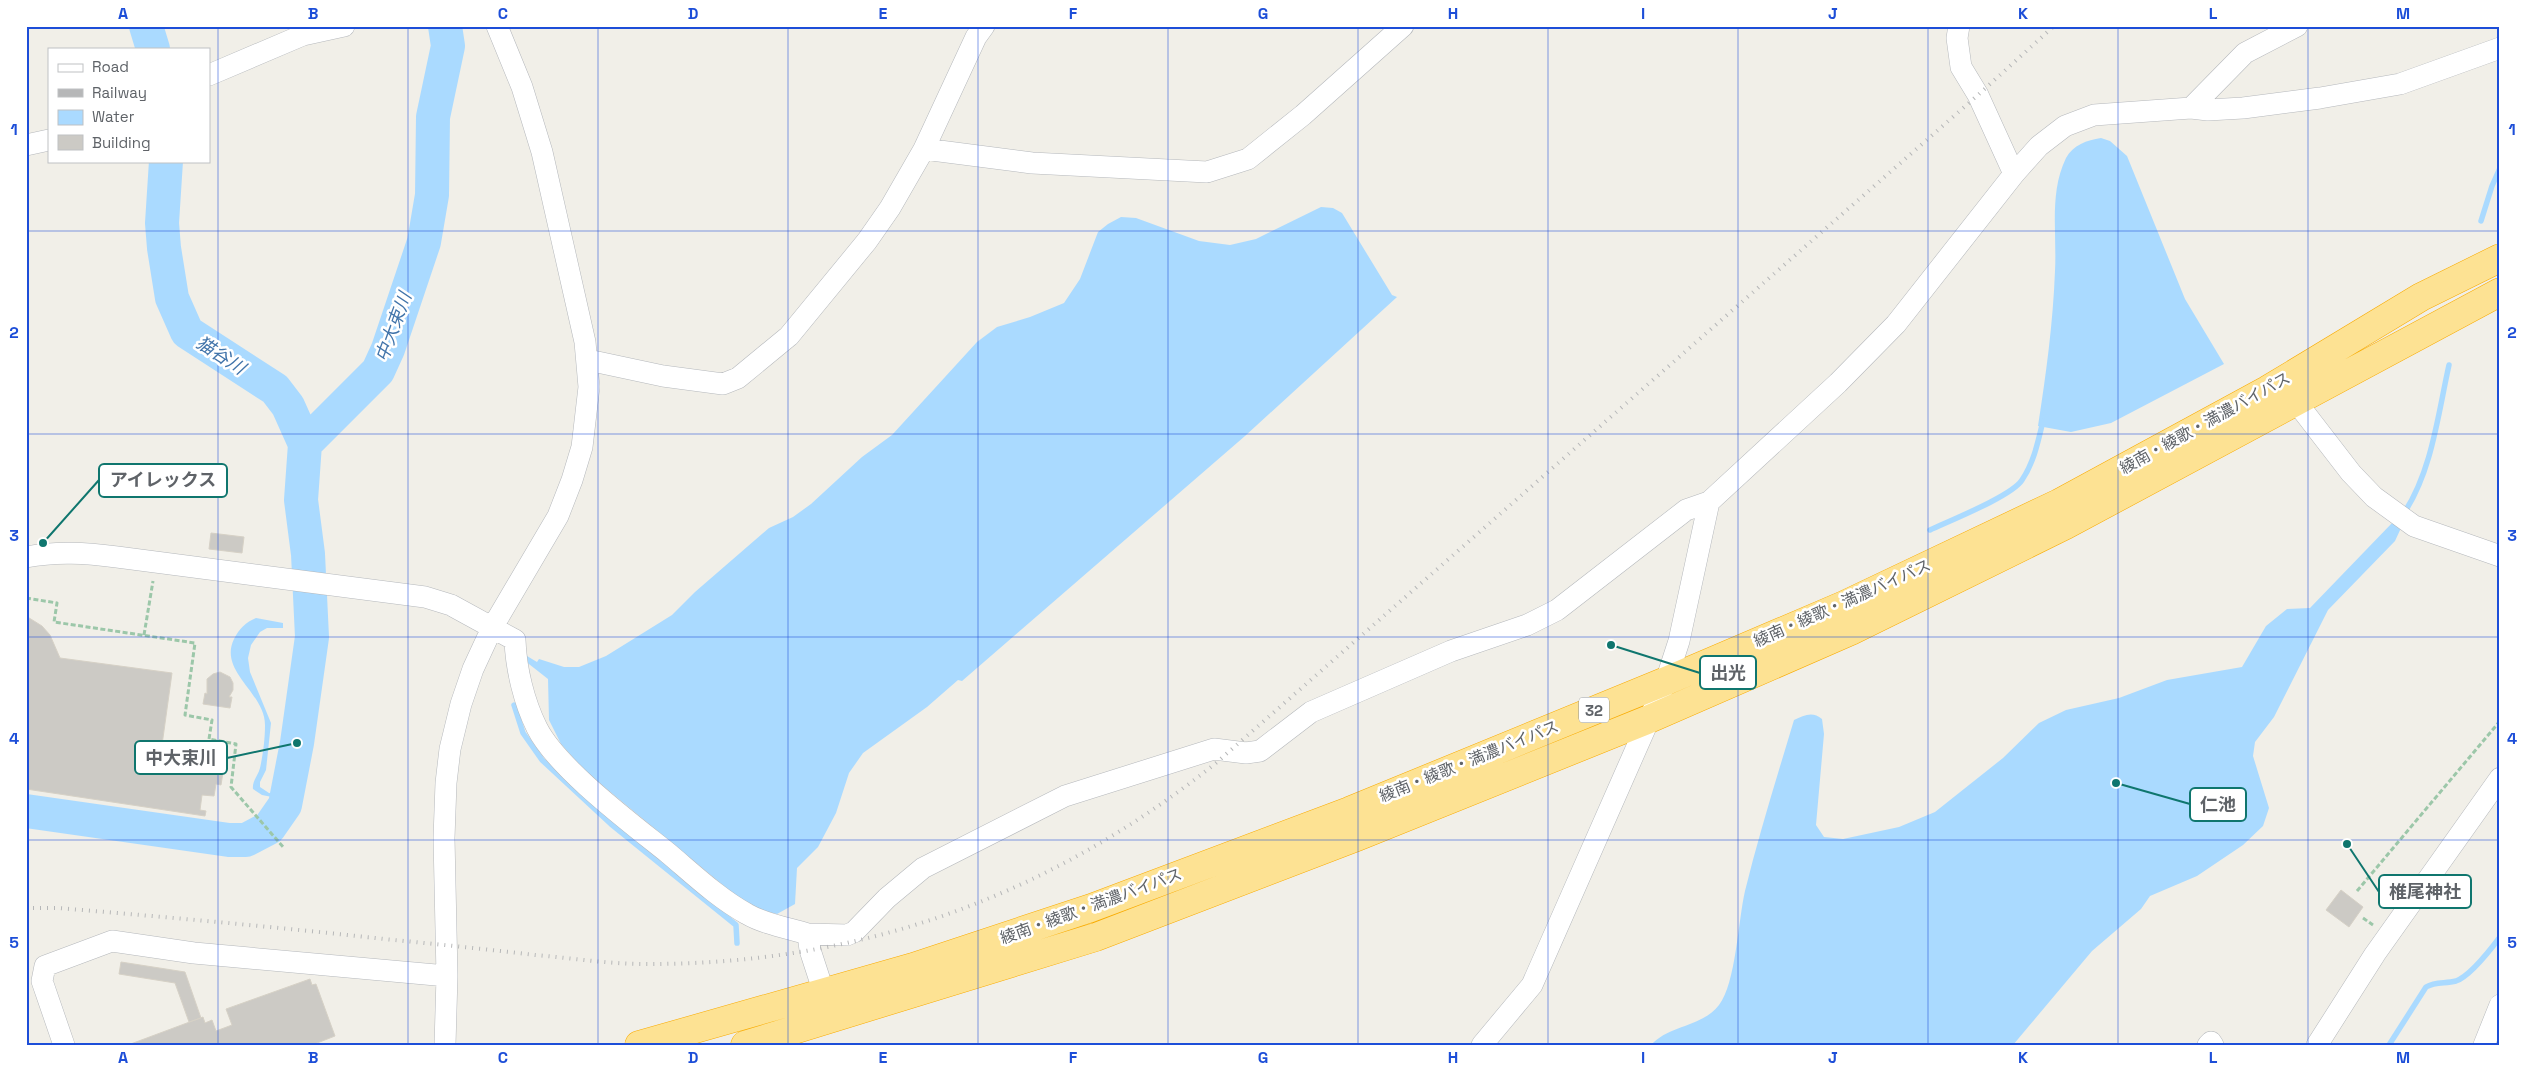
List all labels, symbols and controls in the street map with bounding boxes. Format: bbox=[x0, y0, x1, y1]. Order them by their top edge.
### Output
text: A bbox=[118, 3, 128, 24]
text: B bbox=[308, 3, 318, 24]
text: C bbox=[498, 3, 508, 24]
text: D bbox=[688, 3, 698, 24]
text: E bbox=[879, 3, 888, 24]
text: F bbox=[1069, 3, 1078, 24]
text: G bbox=[1258, 3, 1268, 24]
text: H bbox=[1448, 3, 1458, 24]
text: I bbox=[1641, 3, 1645, 24]
text: J bbox=[1828, 3, 1838, 24]
text: K bbox=[2018, 3, 2028, 24]
text: L bbox=[2209, 3, 2218, 24]
text: M bbox=[2396, 3, 2410, 24]
legend bbox=[48, 48, 210, 162]
text: Road bbox=[92, 57, 129, 76]
text: Railway bbox=[92, 83, 147, 102]
text: Water bbox=[92, 107, 135, 126]
text: 1 bbox=[10, 119, 18, 140]
text: 1 bbox=[2508, 119, 2516, 140]
text: Building bbox=[92, 133, 151, 152]
water label: 中大束川 bbox=[370, 287, 417, 365]
text: 2 bbox=[9, 322, 19, 343]
text: 2 bbox=[2507, 322, 2517, 343]
water label: 猫谷川 bbox=[192, 331, 252, 380]
street label: 綾南・綾歌・満濃バイパス bbox=[2116, 367, 2294, 479]
callout: アイレックス bbox=[99, 464, 227, 497]
text: アイレックス bbox=[110, 468, 216, 491]
text: 3 bbox=[9, 525, 19, 546]
text: 3 bbox=[2507, 525, 2517, 546]
street label: 綾南・綾歌・満濃バイパス bbox=[1750, 554, 1934, 652]
callout: 出光 bbox=[1700, 656, 1756, 689]
text: 出光 bbox=[1710, 661, 1746, 684]
road number: 32 bbox=[1579, 698, 1609, 722]
street label: 綾南・綾歌・満濃バイパス bbox=[1376, 715, 1562, 807]
text: 4 bbox=[9, 728, 19, 749]
text: 4 bbox=[2507, 728, 2517, 749]
callout: 中大束川 bbox=[135, 741, 227, 774]
text: 中大束川 bbox=[145, 746, 217, 769]
callout: 仁池 bbox=[2190, 788, 2246, 821]
text: 仁池 bbox=[2200, 793, 2236, 816]
street label: 綾南・綾歌・満濃バイパス bbox=[997, 863, 1185, 949]
callout: 椎尾神社 bbox=[2379, 875, 2471, 908]
text: 椎尾神社 bbox=[2389, 880, 2461, 903]
text: 5 bbox=[9, 932, 19, 953]
text: 5 bbox=[2507, 932, 2517, 953]
text: A bbox=[118, 1047, 128, 1068]
text: B bbox=[308, 1047, 318, 1068]
text: C bbox=[498, 1047, 508, 1068]
text: D bbox=[688, 1047, 698, 1068]
text: E bbox=[879, 1047, 888, 1068]
text: F bbox=[1069, 1047, 1078, 1068]
text: G bbox=[1258, 1047, 1268, 1068]
text: H bbox=[1448, 1047, 1458, 1068]
text: I bbox=[1641, 1047, 1645, 1068]
text: J bbox=[1828, 1047, 1838, 1068]
text: K bbox=[2018, 1047, 2028, 1068]
text: L bbox=[2209, 1047, 2218, 1068]
text: M bbox=[2396, 1047, 2410, 1068]

